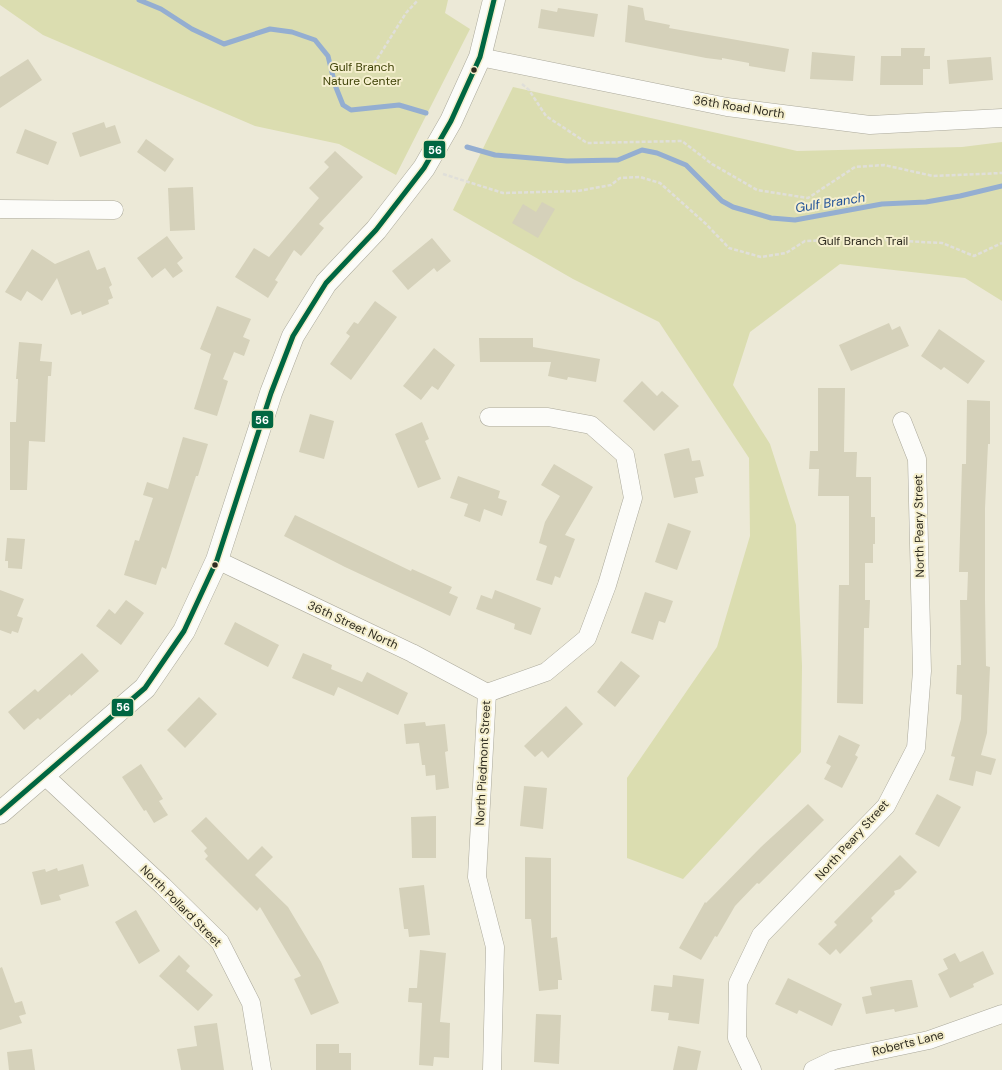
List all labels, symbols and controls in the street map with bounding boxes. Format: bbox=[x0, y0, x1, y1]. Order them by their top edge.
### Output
park label: Gulf Branch Nature Center bbox=[323, 59, 402, 89]
unlabelled marker bbox=[469, 65, 479, 75]
street label: 36th Road North bbox=[692, 92, 786, 122]
line badge: 56 bbox=[423, 140, 446, 159]
text: 56 bbox=[428, 143, 442, 157]
water label: Gulf Branch bbox=[794, 189, 866, 216]
street label: Gulf Branch Trail bbox=[818, 233, 908, 249]
line badge: 56 bbox=[251, 410, 274, 429]
text: 56 bbox=[255, 413, 269, 427]
street label: North Peary Street bbox=[910, 474, 928, 578]
unlabelled marker bbox=[210, 560, 220, 570]
street label: 36th Street North bbox=[305, 597, 401, 653]
line badge: 56 bbox=[111, 698, 134, 717]
text: 56 bbox=[116, 700, 130, 714]
street label: North Piedmont Street bbox=[472, 700, 494, 826]
street label: North Peary Street bbox=[812, 796, 893, 884]
street label: North Pollard Street bbox=[137, 862, 225, 950]
street label: Roberts Lane bbox=[871, 1026, 946, 1060]

